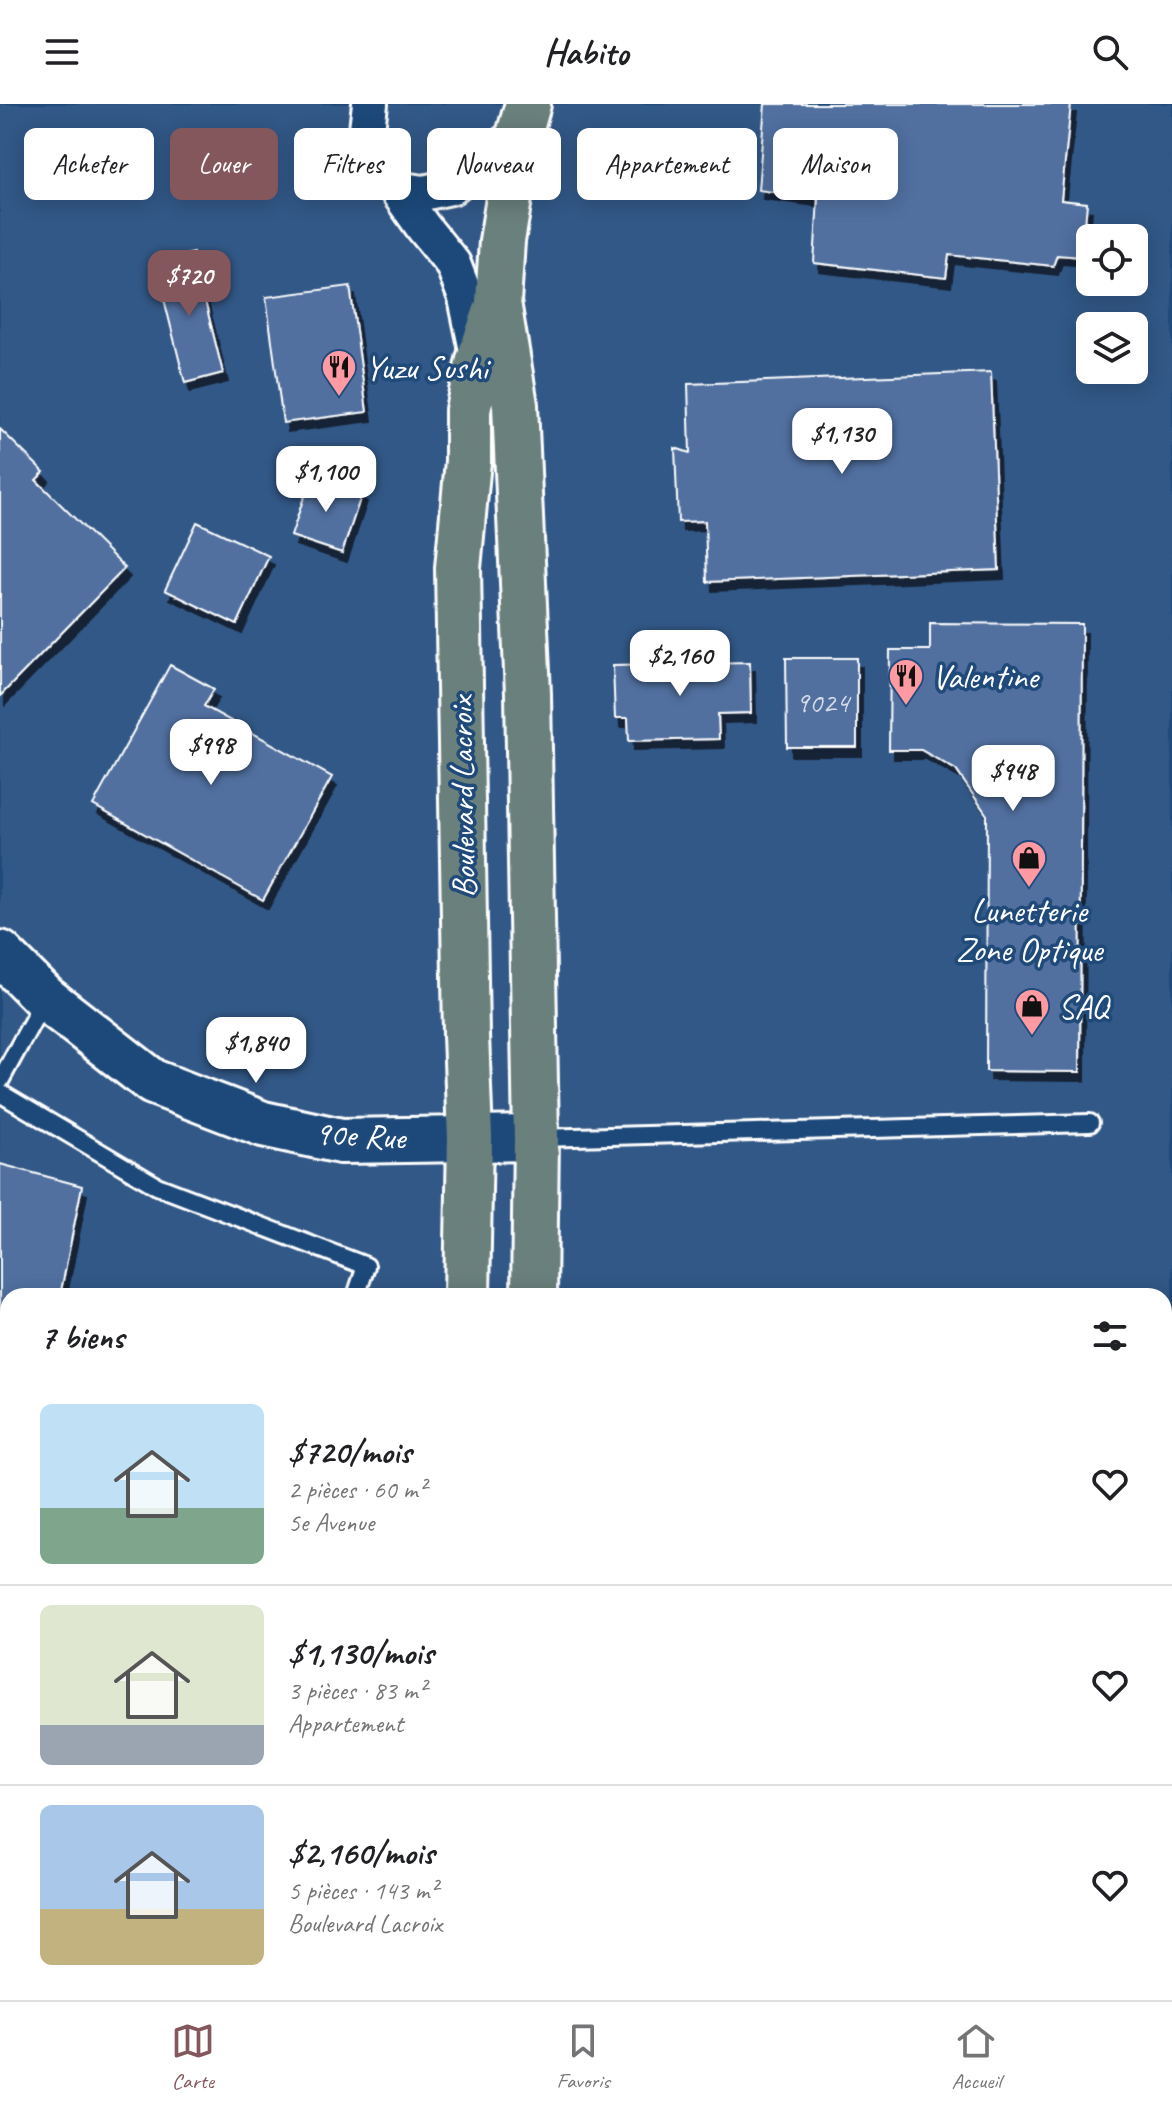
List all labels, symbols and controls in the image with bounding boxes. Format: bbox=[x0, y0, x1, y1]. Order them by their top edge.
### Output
text: Habito bbox=[544, 29, 628, 75]
icon: menu bbox=[40, 30, 84, 74]
icon: search bbox=[1088, 30, 1132, 74]
chip: Acheter bbox=[24, 128, 154, 200]
chip: Louer bbox=[170, 128, 278, 200]
chip: Filtres bbox=[294, 128, 411, 200]
chip: Nouveau bbox=[427, 128, 561, 200]
chip: Appartement bbox=[577, 128, 757, 200]
chip: Maison bbox=[773, 128, 898, 200]
map controls bbox=[1076, 224, 1148, 384]
button: locate bbox=[1076, 224, 1148, 296]
pin: $720 bbox=[142, 250, 236, 318]
text: $720 bbox=[166, 259, 212, 292]
button: layers bbox=[1076, 312, 1148, 384]
place label: Yuzu Sushi bbox=[365, 346, 491, 389]
restaurant icon: Yuzu Sushi bbox=[320, 348, 358, 398]
pin: $1,130 bbox=[777, 408, 907, 476]
text: $1,130 bbox=[810, 417, 874, 450]
pin: $1,100 bbox=[261, 446, 391, 514]
text: $1,100 bbox=[294, 455, 358, 488]
pin: $2,160 bbox=[615, 630, 745, 698]
text: $2,160 bbox=[648, 639, 712, 672]
place label: Valentine bbox=[932, 655, 1041, 698]
restaurant icon: Valentine bbox=[887, 657, 925, 707]
house number: 9024 bbox=[795, 683, 851, 721]
street label: Boulevard Lacroix bbox=[439, 694, 485, 898]
pin: $998 bbox=[164, 719, 258, 787]
text: $998 bbox=[188, 728, 234, 761]
pin: $948 bbox=[966, 745, 1060, 813]
text: $948 bbox=[990, 754, 1036, 787]
shop icon: Lunetterie Zone Optique bbox=[1010, 839, 1048, 889]
place label: Lunetterie Zone Optique bbox=[956, 889, 1104, 971]
place label: SAQ bbox=[1058, 985, 1111, 1028]
shop icon: SAQ bbox=[1013, 987, 1051, 1037]
pin: $1,840 bbox=[191, 1017, 321, 1085]
text: $1,840 bbox=[224, 1026, 288, 1059]
street label: 90e Rue bbox=[313, 1111, 409, 1159]
icon: filters bbox=[1088, 1314, 1132, 1358]
text: 7 biens bbox=[40, 1315, 124, 1358]
text: $720/mois bbox=[288, 1430, 411, 1473]
icon: home bbox=[104, 1436, 200, 1532]
icon: heart bbox=[1088, 1462, 1132, 1506]
text: 2 pièces · 60 m² bbox=[288, 1473, 426, 1506]
text: 5e Avenue bbox=[288, 1506, 374, 1539]
text: $1,130/mois bbox=[288, 1631, 433, 1674]
icon: home bbox=[104, 1637, 200, 1733]
icon: heart bbox=[1088, 1663, 1132, 1707]
text: 3 pièces · 83 m² bbox=[288, 1674, 426, 1707]
text: Appartement bbox=[288, 1707, 403, 1740]
text: $2,160/mois bbox=[288, 1831, 434, 1874]
icon: home bbox=[104, 1837, 200, 1933]
icon: heart bbox=[1088, 1863, 1132, 1907]
text: 5 pièces · 143 m² bbox=[288, 1874, 437, 1907]
text: Boulevard Lacroix bbox=[288, 1907, 442, 1940]
tab: Carte bbox=[171, 2019, 215, 2095]
tab: Favoris bbox=[557, 2019, 610, 2095]
tab: Accueil bbox=[951, 2019, 1001, 2095]

